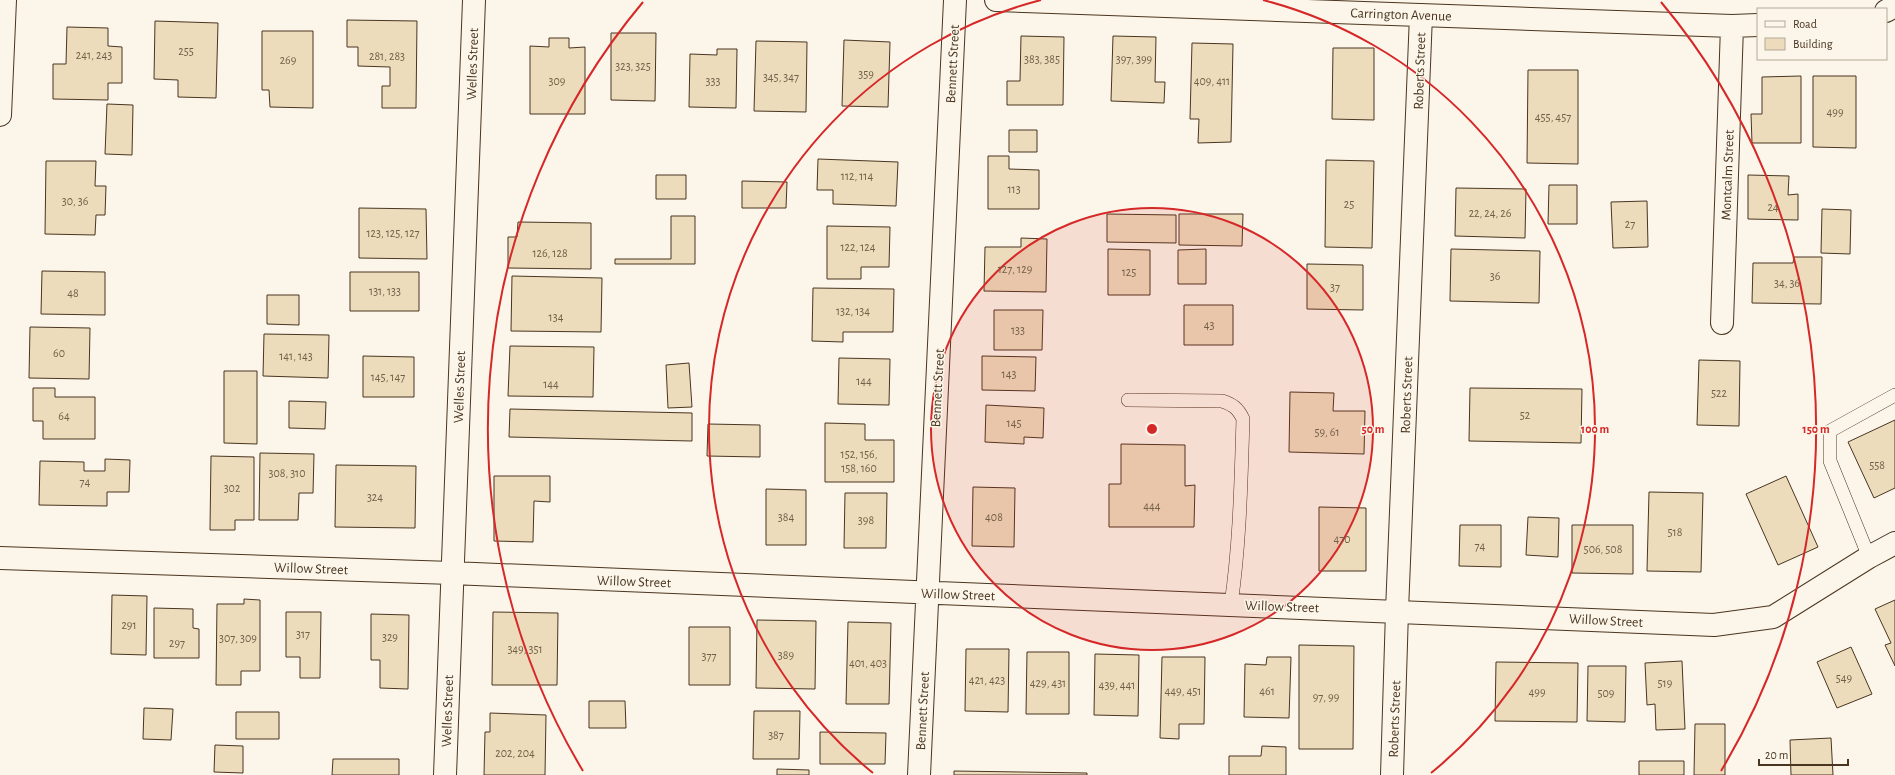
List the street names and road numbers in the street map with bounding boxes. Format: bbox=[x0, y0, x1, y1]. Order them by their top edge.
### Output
street label: Carrington Avenue bbox=[1350, 6, 1452, 24]
street label: Bennett Street bbox=[944, 24, 962, 104]
street label: Welles Street bbox=[465, 27, 481, 100]
street label: Roberts Street bbox=[1412, 32, 1428, 110]
street label: Montcalm Street bbox=[1719, 129, 1737, 221]
street label: Bennett Street bbox=[929, 348, 947, 428]
street label: Welles Street bbox=[452, 350, 468, 423]
street label: Roberts Street bbox=[1399, 356, 1415, 434]
street label: Willow Street bbox=[274, 561, 349, 577]
street label: Willow Street bbox=[597, 574, 672, 590]
street label: Willow Street bbox=[921, 587, 996, 603]
street label: Willow Street bbox=[1245, 599, 1320, 615]
street label: Willow Street bbox=[1569, 612, 1644, 630]
street label: Bennett Street bbox=[914, 671, 932, 751]
street label: Welles Street bbox=[440, 674, 456, 747]
street label: Roberts Street bbox=[1387, 680, 1403, 758]

